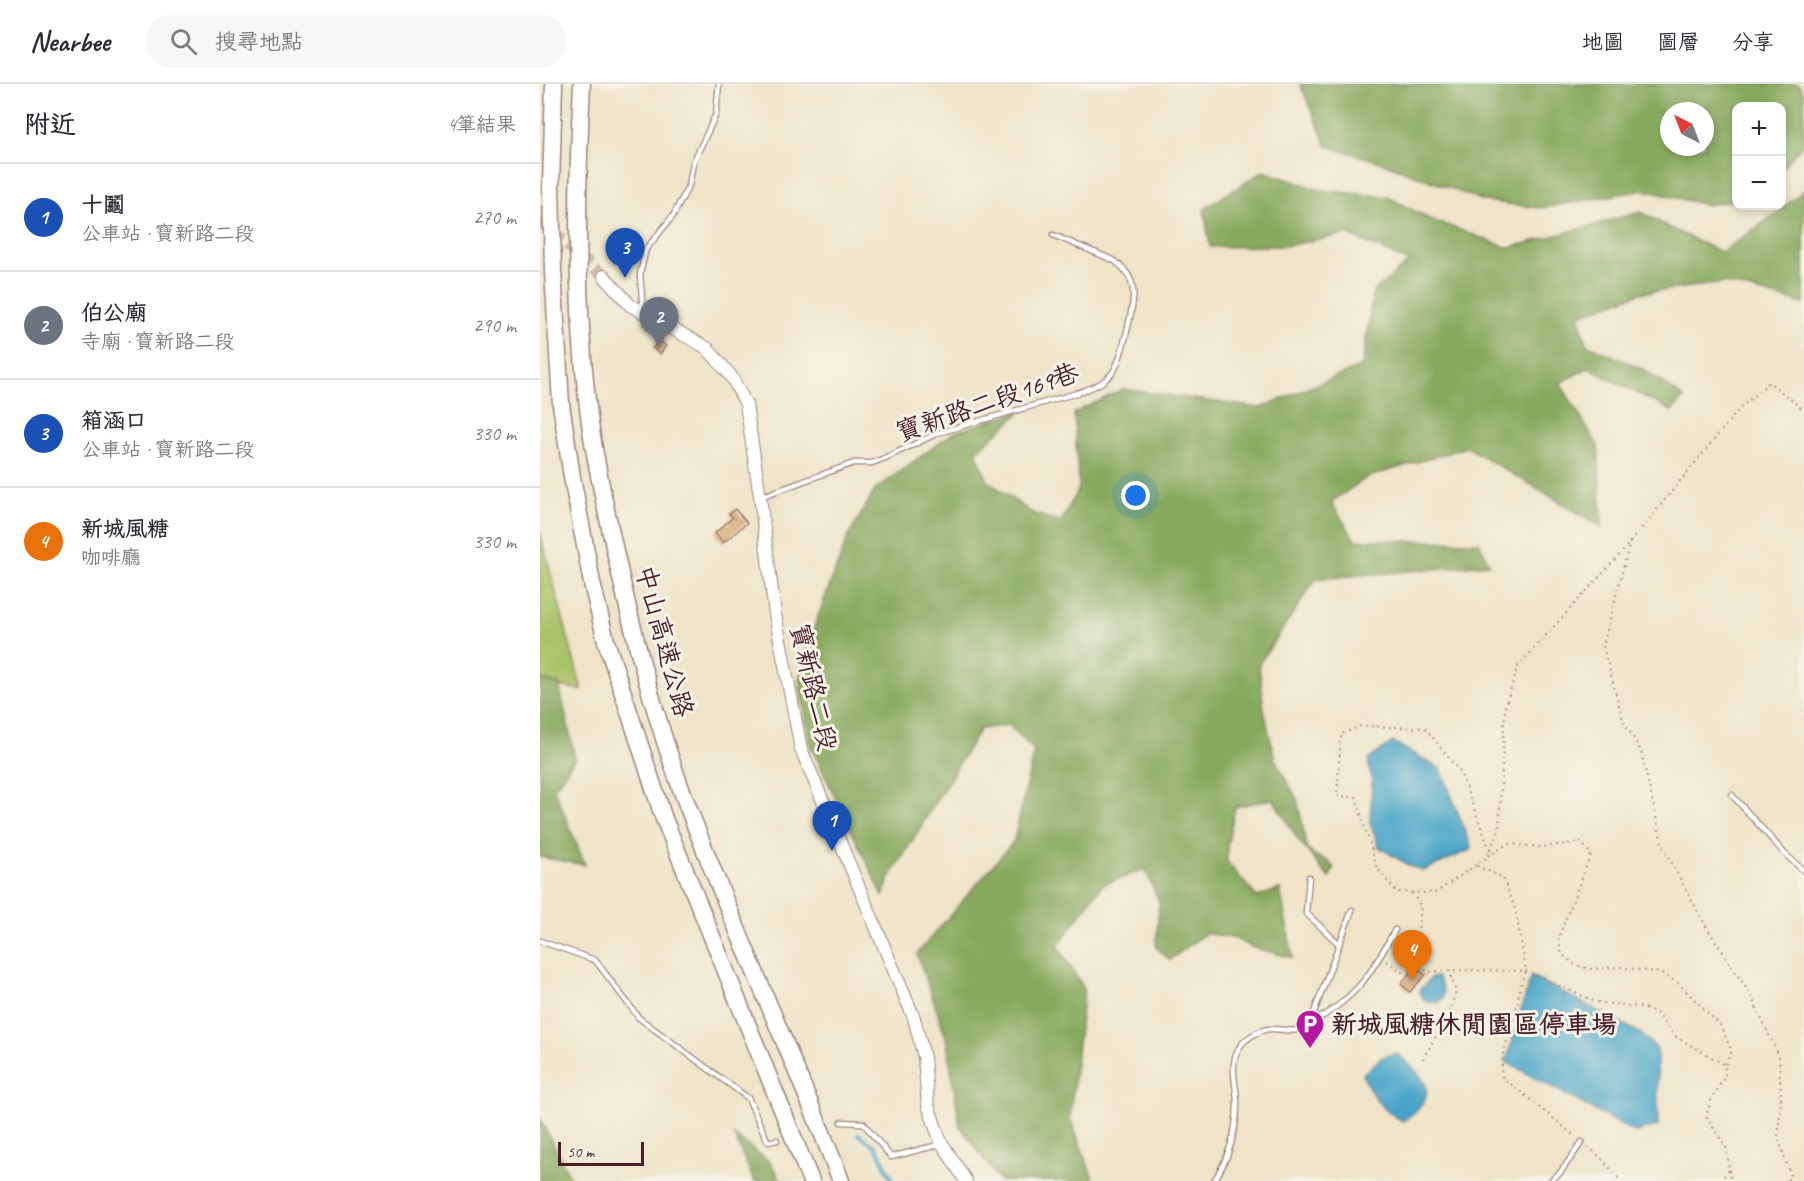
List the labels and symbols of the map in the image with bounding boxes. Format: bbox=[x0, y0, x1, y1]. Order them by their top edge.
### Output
north arrow bbox=[1660, 102, 1714, 156]
pin: 3 bbox=[606, 228, 644, 278]
pin: 2 bbox=[640, 298, 678, 347]
street label: 寶新路二段169巷 bbox=[891, 356, 1083, 449]
your location bbox=[1121, 481, 1150, 510]
street label: 中山高速公路 bbox=[628, 562, 701, 721]
street label: 寶新路二段 bbox=[783, 620, 844, 754]
pin: 1 bbox=[812, 802, 852, 851]
pin: 4 bbox=[1392, 930, 1432, 980]
parking icon: 新城風糖休閒園區停車場 bbox=[1294, 1008, 1326, 1050]
place label: 新城風糖休閒園區停車場 bbox=[1331, 1008, 1617, 1041]
scale bar bbox=[558, 1139, 644, 1166]

